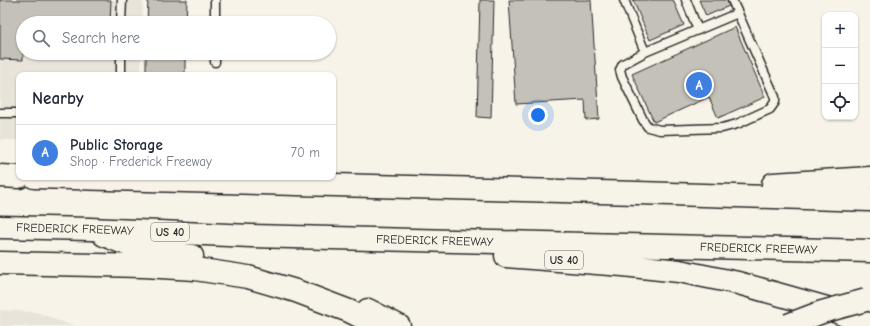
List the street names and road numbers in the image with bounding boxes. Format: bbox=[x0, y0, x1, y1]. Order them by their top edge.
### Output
street label: FREDERICK FREEWAY bbox=[16, 220, 135, 238]
road number: US 40 bbox=[151, 223, 189, 241]
street label: FREDERICK FREEWAY bbox=[376, 232, 495, 249]
street label: FREDERICK FREEWAY bbox=[700, 240, 818, 257]
road number: US 40 bbox=[545, 251, 583, 269]

